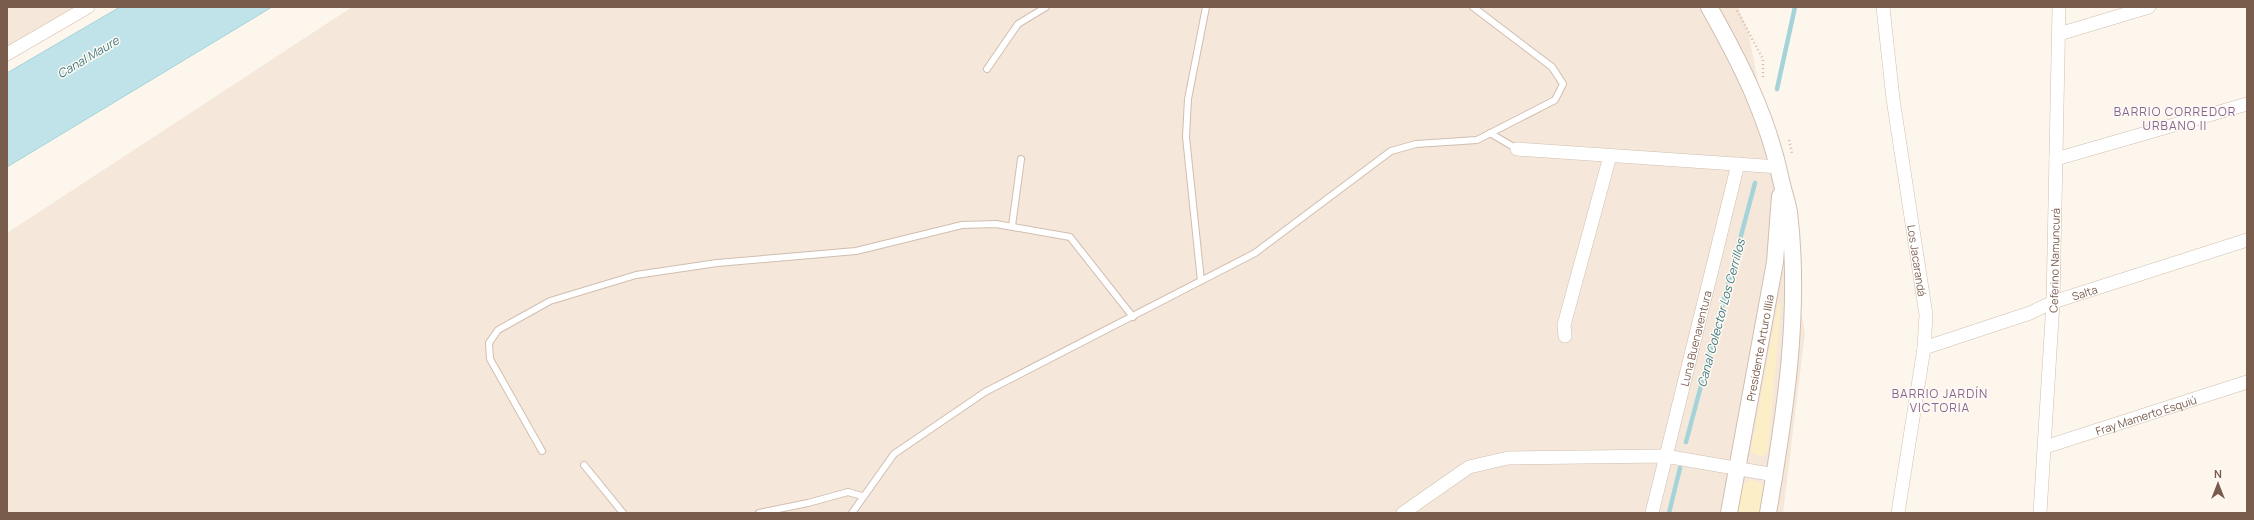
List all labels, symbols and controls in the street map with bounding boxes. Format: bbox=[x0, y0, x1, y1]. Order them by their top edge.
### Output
water label: Canal Maure bbox=[54, 31, 123, 82]
district label: BARRIO CORREDOR URBANO II bbox=[2114, 103, 2236, 134]
street label: Ceferino Namuncurá bbox=[2045, 208, 2062, 313]
street label: Los Jacarandá bbox=[1905, 224, 1931, 298]
water label: Canal Colector Los Cerrillos bbox=[1693, 235, 1749, 389]
street label: Salta bbox=[2070, 281, 2099, 303]
street label: Luna Buenaventura bbox=[1676, 289, 1714, 388]
street label: Presidente Arturo Illia bbox=[1742, 293, 1776, 402]
district label: BARRIO JARDÍN VICTORIA bbox=[1892, 385, 1988, 416]
street label: Fray Mamerto Esquiú bbox=[2093, 391, 2198, 438]
north arrow bbox=[2198, 464, 2238, 504]
text: N bbox=[2214, 466, 2222, 481]

